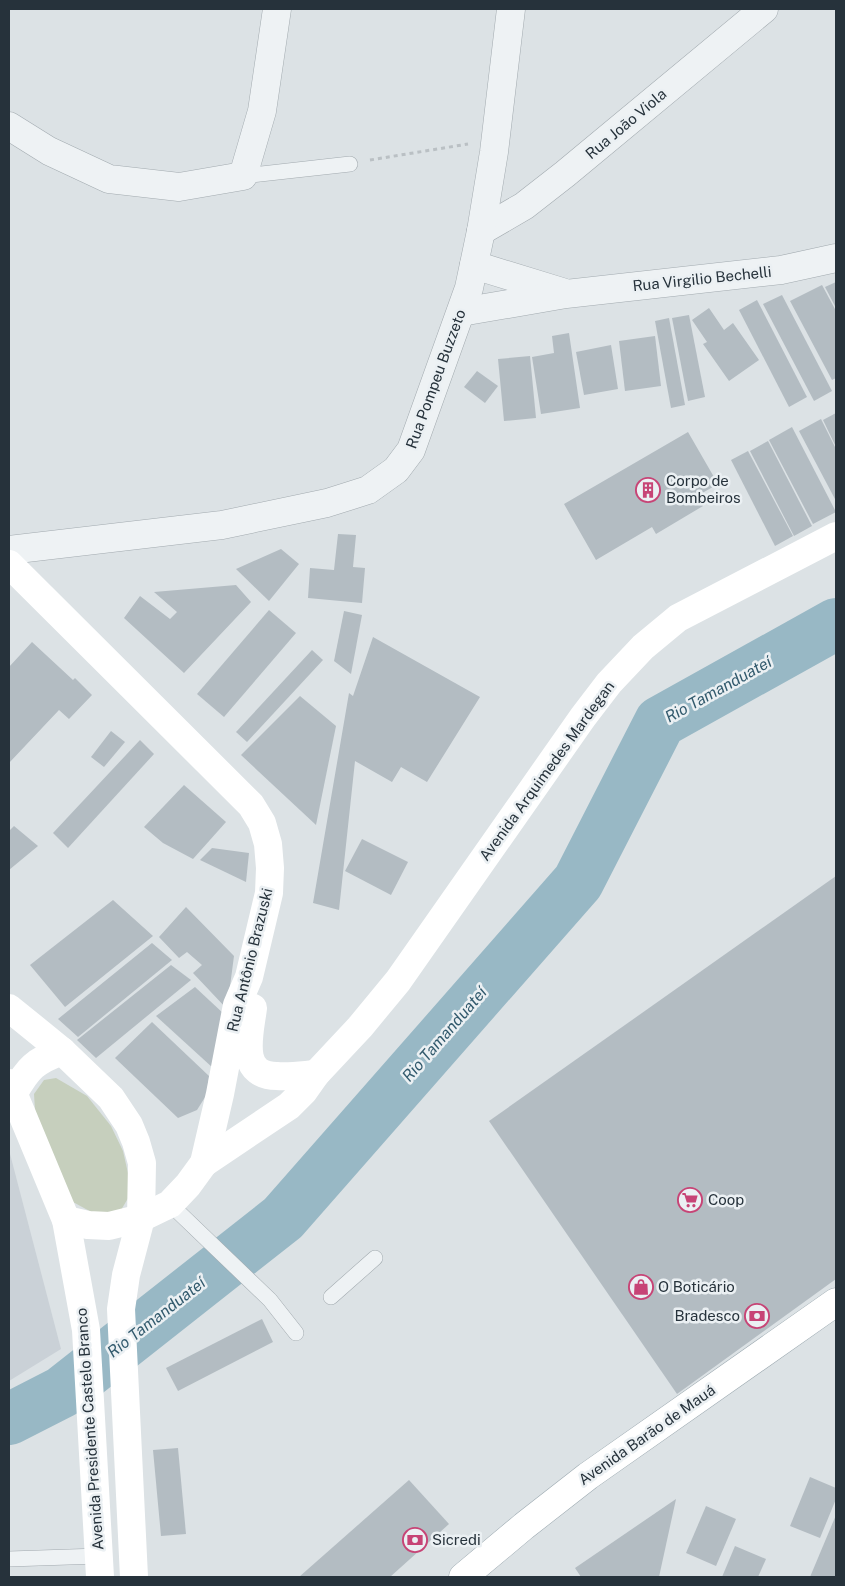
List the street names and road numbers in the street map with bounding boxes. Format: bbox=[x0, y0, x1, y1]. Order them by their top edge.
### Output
street label: Rua João Viola bbox=[582, 85, 669, 162]
street label: Rua Virgilio Bechelli bbox=[632, 263, 772, 294]
street label: Rua Pompeu Buzzeto bbox=[402, 307, 469, 451]
street label: Avenida Arquimedes Mardegan bbox=[476, 678, 617, 864]
street label: Rua Antônio Brazuski bbox=[223, 886, 276, 1034]
street label: Avenida Presidente Castelo Branco bbox=[73, 1307, 106, 1551]
street label: Avenida Barão de Mauá bbox=[575, 1381, 718, 1488]

